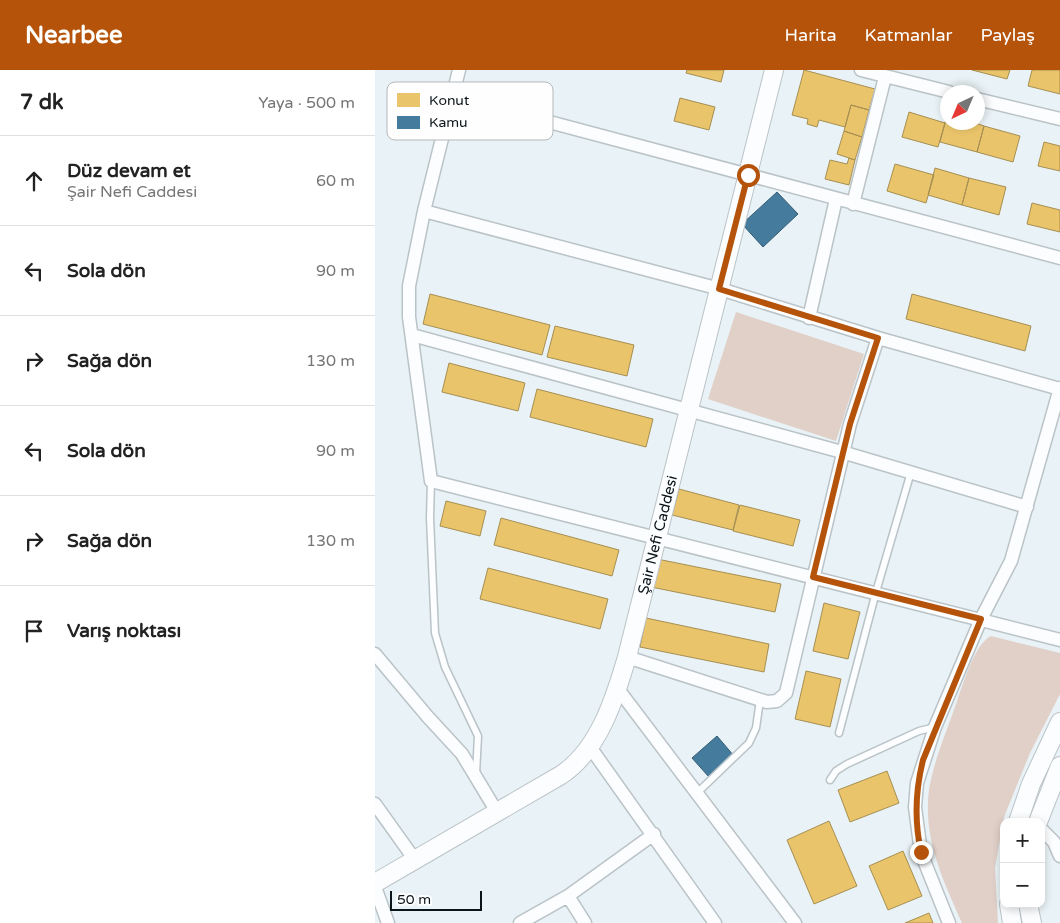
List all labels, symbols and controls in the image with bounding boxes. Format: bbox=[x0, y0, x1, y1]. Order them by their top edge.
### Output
text: Nearbee bbox=[25, 21, 123, 50]
text: Harita bbox=[784, 24, 837, 46]
text: Katmanlar bbox=[865, 24, 953, 46]
text: Paylaş bbox=[981, 24, 1035, 46]
legend bbox=[387, 82, 553, 140]
north arrow bbox=[940, 85, 985, 130]
text: 7 dk bbox=[20, 90, 63, 115]
text: Konut bbox=[429, 92, 470, 109]
text: Yaya · 500 m bbox=[258, 93, 355, 113]
text: Kamu bbox=[429, 114, 468, 131]
text: Düz devam et bbox=[67, 160, 191, 182]
route start bbox=[737, 164, 760, 187]
icon: ahead bbox=[20, 167, 48, 195]
text: 60 m bbox=[316, 171, 355, 191]
text: Şair Nefi Caddesi bbox=[67, 182, 197, 202]
icon: left bbox=[20, 257, 48, 285]
text: Sola dön bbox=[67, 260, 146, 282]
text: 90 m bbox=[316, 261, 355, 281]
icon: right bbox=[20, 347, 48, 375]
text: Sağa dön bbox=[67, 350, 152, 372]
text: 130 m bbox=[306, 351, 355, 371]
icon: left bbox=[20, 437, 48, 465]
text: Sola dön bbox=[67, 440, 146, 462]
text: 90 m bbox=[316, 441, 355, 461]
street label: Şair Nefi Caddesi bbox=[634, 473, 681, 596]
icon: right bbox=[20, 527, 48, 555]
text: Sağa dön bbox=[67, 530, 152, 552]
text: 130 m bbox=[306, 531, 355, 551]
icon: arrive bbox=[20, 617, 48, 645]
text: Varış noktası bbox=[67, 620, 181, 642]
map controls bbox=[1000, 818, 1045, 908]
button: + bbox=[1000, 818, 1045, 863]
route end bbox=[910, 841, 933, 864]
button: − bbox=[1000, 863, 1045, 908]
scale bar bbox=[390, 888, 483, 911]
text: 50 m bbox=[397, 891, 431, 908]

